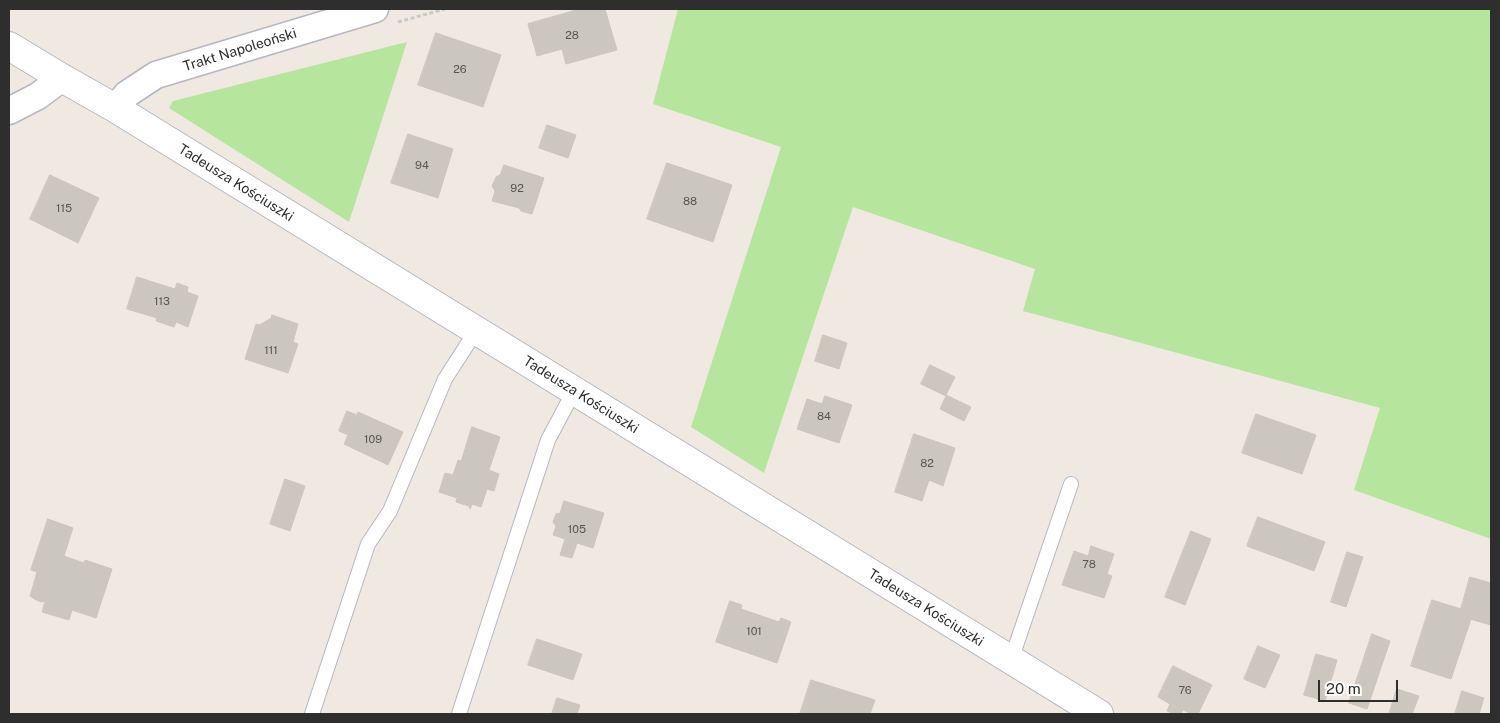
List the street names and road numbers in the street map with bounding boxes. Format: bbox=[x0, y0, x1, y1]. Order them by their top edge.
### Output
street label: Trakt Napoleoński bbox=[181, 25, 299, 75]
street label: Tadeusza Kościuszki bbox=[175, 141, 297, 225]
street label: Tadeusza Kościuszki bbox=[520, 353, 642, 437]
street label: Tadeusza Kościuszki bbox=[865, 566, 987, 650]

